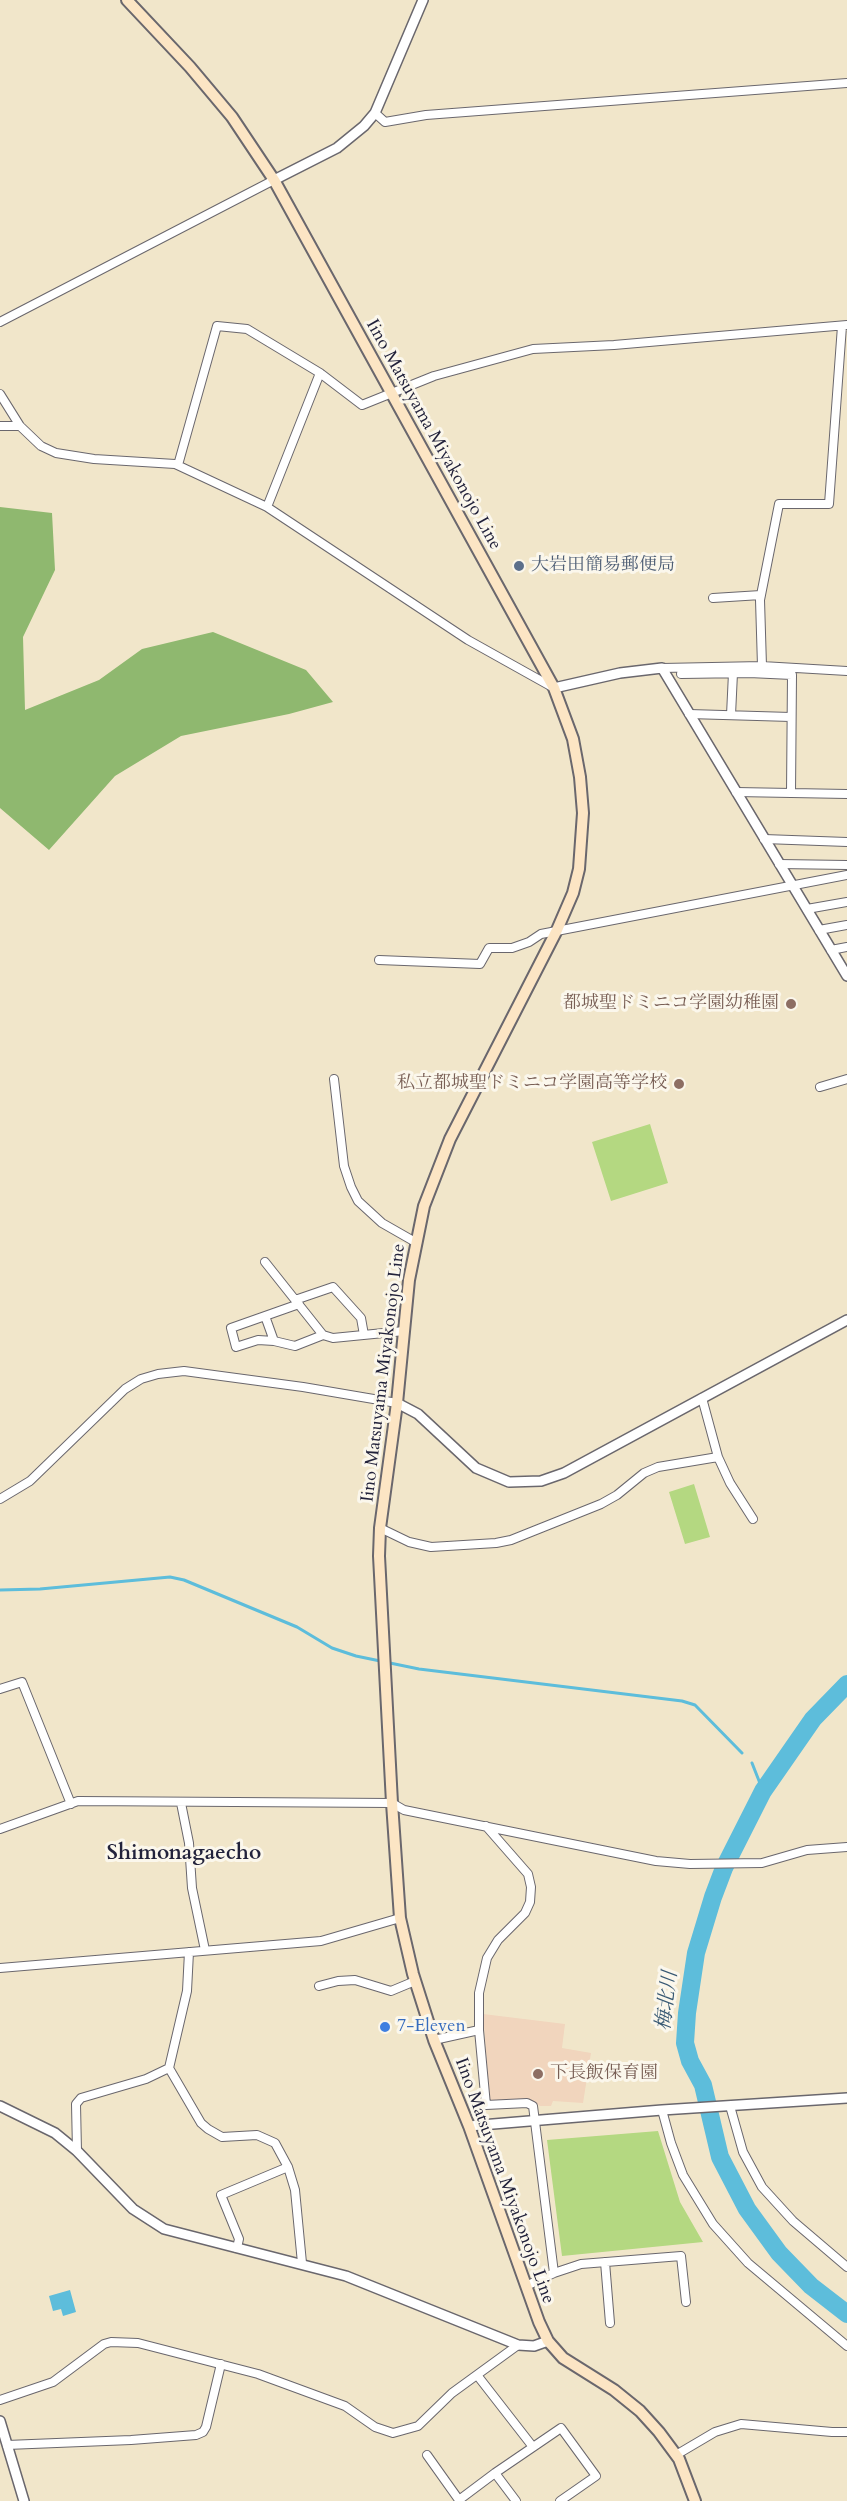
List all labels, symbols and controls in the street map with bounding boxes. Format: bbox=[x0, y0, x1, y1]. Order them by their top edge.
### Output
street label: Iino Matsuyama Miyakonojo Line bbox=[361, 316, 505, 554]
place label: 大岩田簡易郵便局 bbox=[531, 555, 675, 577]
marker: 大岩田簡易郵便局 bbox=[512, 559, 526, 573]
place label: 都城聖ドミニコ学園幼稚園 bbox=[563, 993, 779, 1015]
marker: 都城聖ドミニコ学園幼稚園 bbox=[784, 997, 798, 1011]
place label: 私立都城聖ドミニコ学園高等学校 bbox=[397, 1073, 667, 1095]
marker: 私立都城聖ドミニコ学園高等学校 bbox=[672, 1077, 686, 1091]
street label: Iino Matsuyama Miyakonojo Line bbox=[357, 1243, 411, 1503]
district label: Shimonagaecho bbox=[107, 1841, 261, 1867]
water label: 梅北川 bbox=[652, 1970, 684, 2032]
place label: 7-Eleven bbox=[397, 2016, 466, 2038]
marker: 7-Eleven bbox=[378, 2020, 392, 2034]
street label: Iino Matsuyama Miyakonojo Line bbox=[449, 2055, 559, 2307]
place label: 下長飯保育園 bbox=[550, 2063, 658, 2085]
marker: 下長飯保育園 bbox=[531, 2067, 545, 2081]

